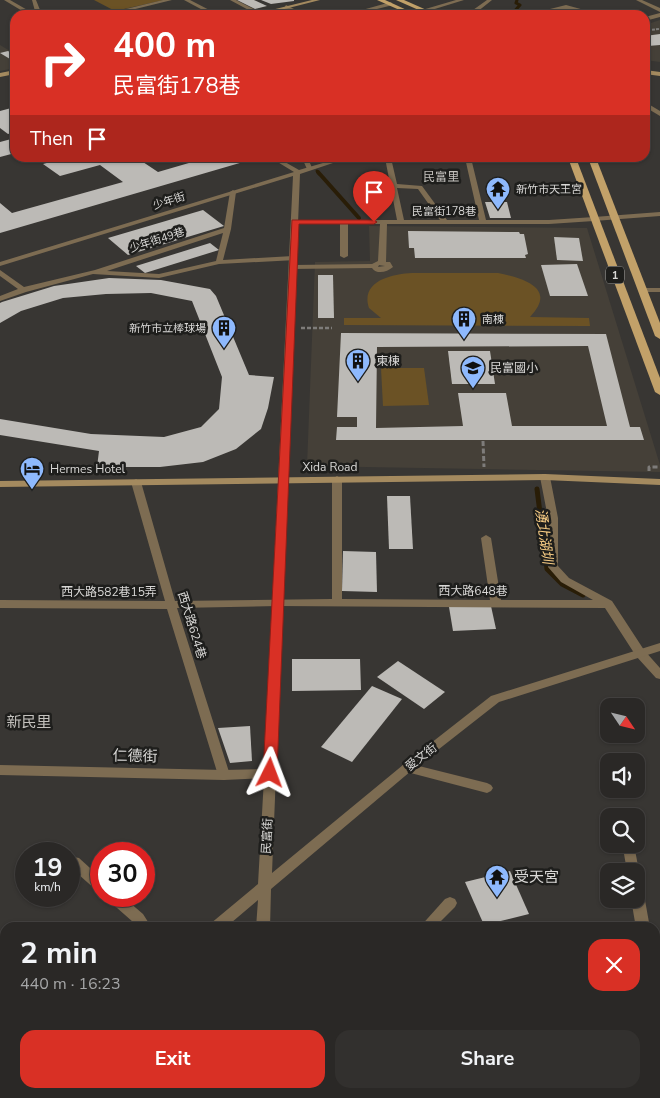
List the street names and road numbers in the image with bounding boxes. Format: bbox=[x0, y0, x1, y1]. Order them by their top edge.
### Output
street label: 少年街 bbox=[151, 189, 187, 213]
street label: 民富街178巷 bbox=[412, 204, 476, 219]
street label: 少年街49巷 bbox=[127, 224, 187, 256]
road number: 1 bbox=[606, 266, 624, 284]
street label: Xida Road bbox=[303, 459, 357, 475]
street label: 西大路648巷 bbox=[438, 583, 508, 599]
street label: 西大路582巷15弄 bbox=[61, 584, 157, 600]
street label: 西大路624巷 bbox=[174, 589, 210, 661]
street label: 愛文街 bbox=[402, 740, 440, 774]
street label: 仁德街 bbox=[112, 746, 158, 766]
street label: 民富街 bbox=[258, 818, 276, 854]

